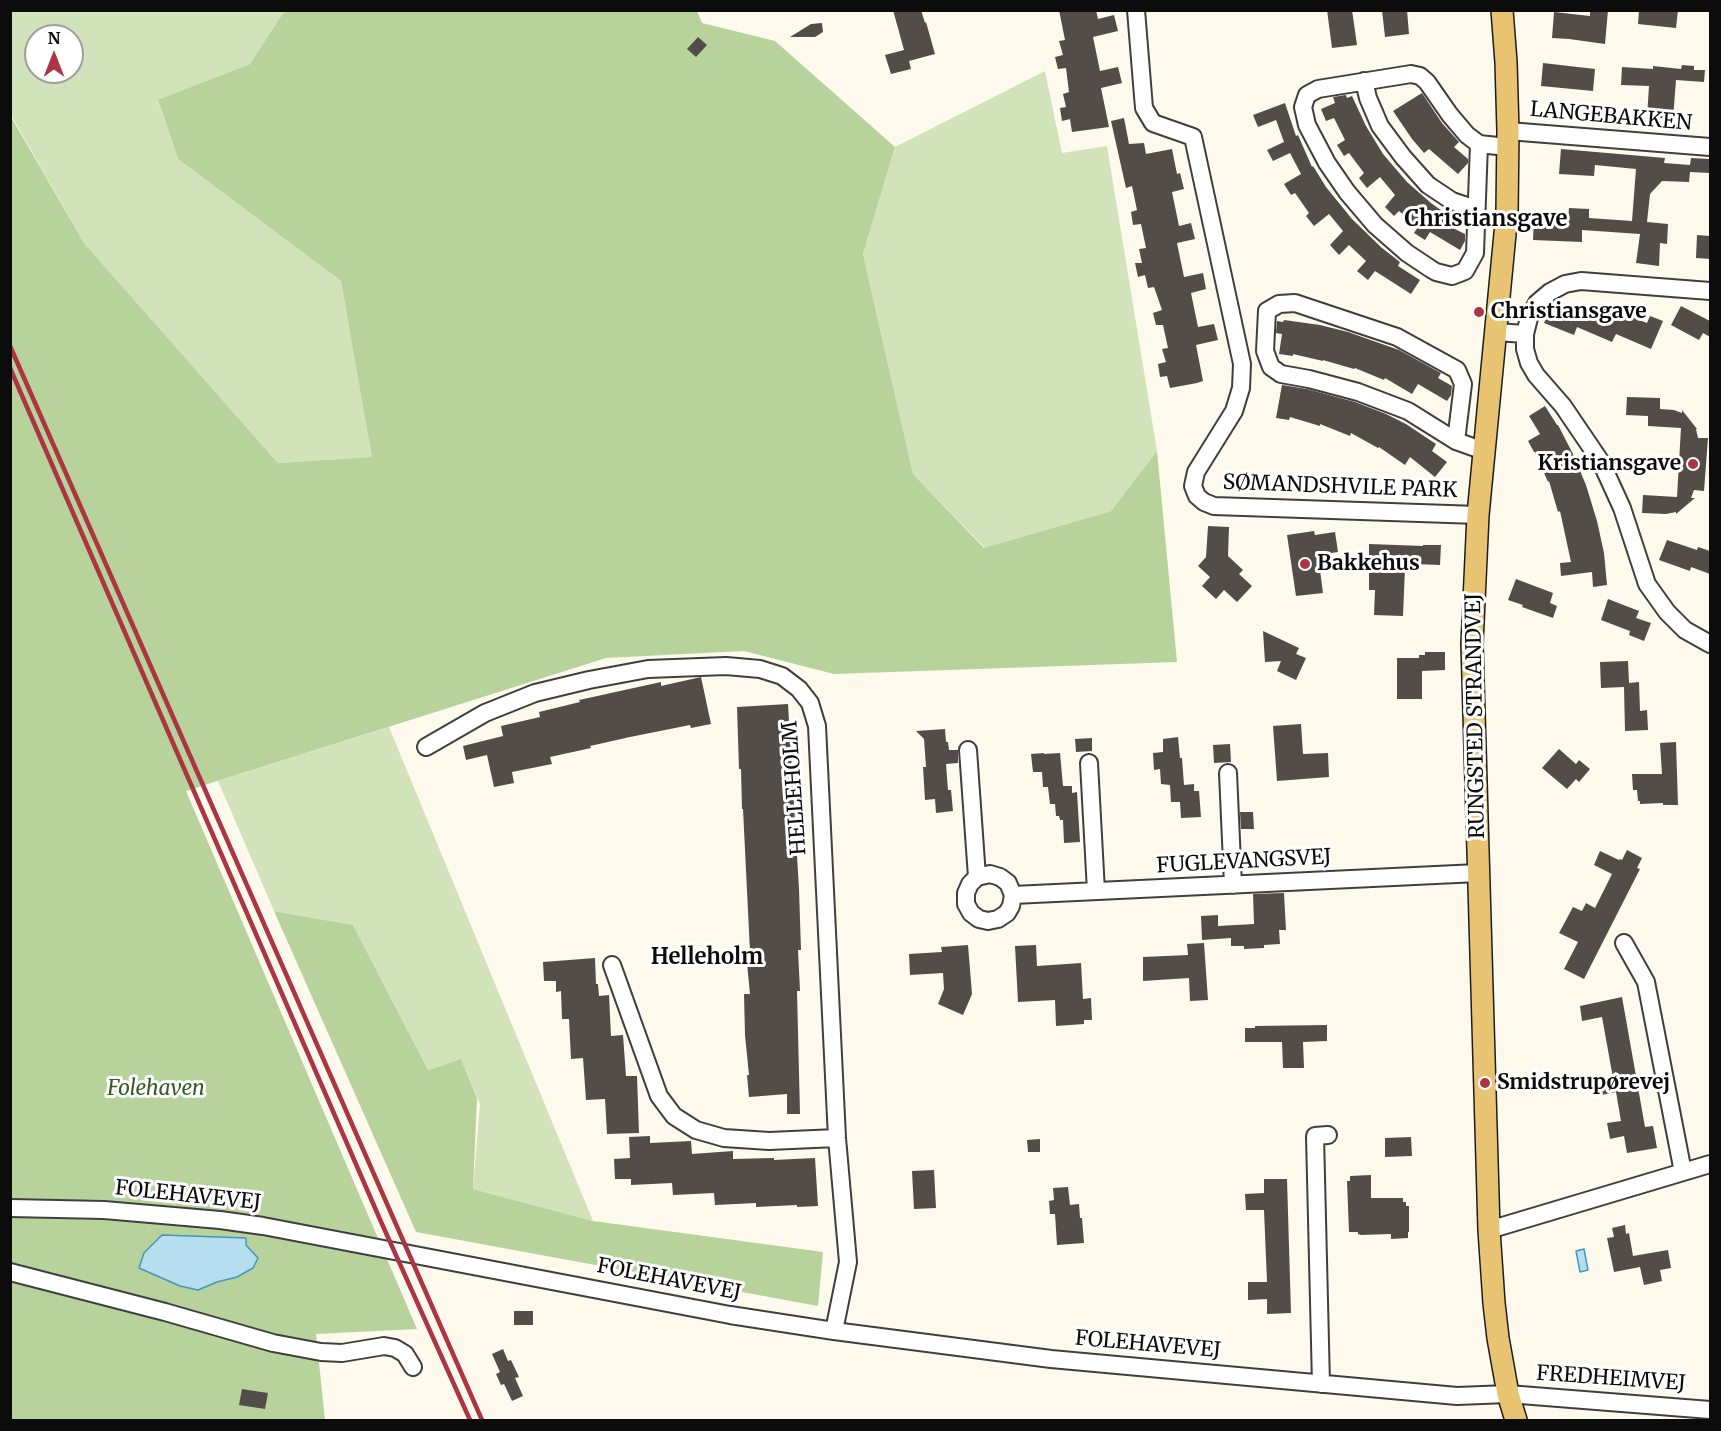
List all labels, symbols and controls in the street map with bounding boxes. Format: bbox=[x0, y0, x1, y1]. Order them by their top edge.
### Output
north arrow bbox=[24, 24, 84, 84]
text: N bbox=[48, 28, 60, 48]
street label: LANGEBAKKEN bbox=[1529, 97, 1693, 137]
district label: Christiansgave bbox=[1404, 207, 1568, 233]
place label: Christiansgave bbox=[1491, 299, 1647, 325]
marker: Christiansgave bbox=[1472, 305, 1486, 319]
place label: Kristiansgave bbox=[1537, 451, 1681, 477]
marker: Kristiansgave bbox=[1686, 457, 1700, 471]
street label: SØMANDSHVILE PARK bbox=[1222, 470, 1458, 504]
place label: Bakkehus bbox=[1317, 551, 1420, 577]
marker: Bakkehus bbox=[1298, 557, 1312, 571]
street label: RUNGSTED STRANDVEJ bbox=[1461, 593, 1491, 839]
street label: HELLEHOLM bbox=[778, 720, 812, 856]
street label: FUGLEVANGSVEJ bbox=[1156, 845, 1332, 879]
district label: Helleholm bbox=[651, 945, 763, 971]
place label: Smidstrupørevej bbox=[1497, 1070, 1670, 1096]
park label: Folehaven bbox=[107, 1076, 205, 1102]
marker: Smidstrupørevej bbox=[1478, 1076, 1492, 1090]
street label: FOLEHAVEVEJ bbox=[114, 1176, 262, 1216]
street label: FOLEHAVEVEJ bbox=[595, 1254, 743, 1306]
street label: FOLEHAVEVEJ bbox=[1074, 1326, 1222, 1364]
street label: FREDHEIMVEJ bbox=[1535, 1361, 1687, 1397]

